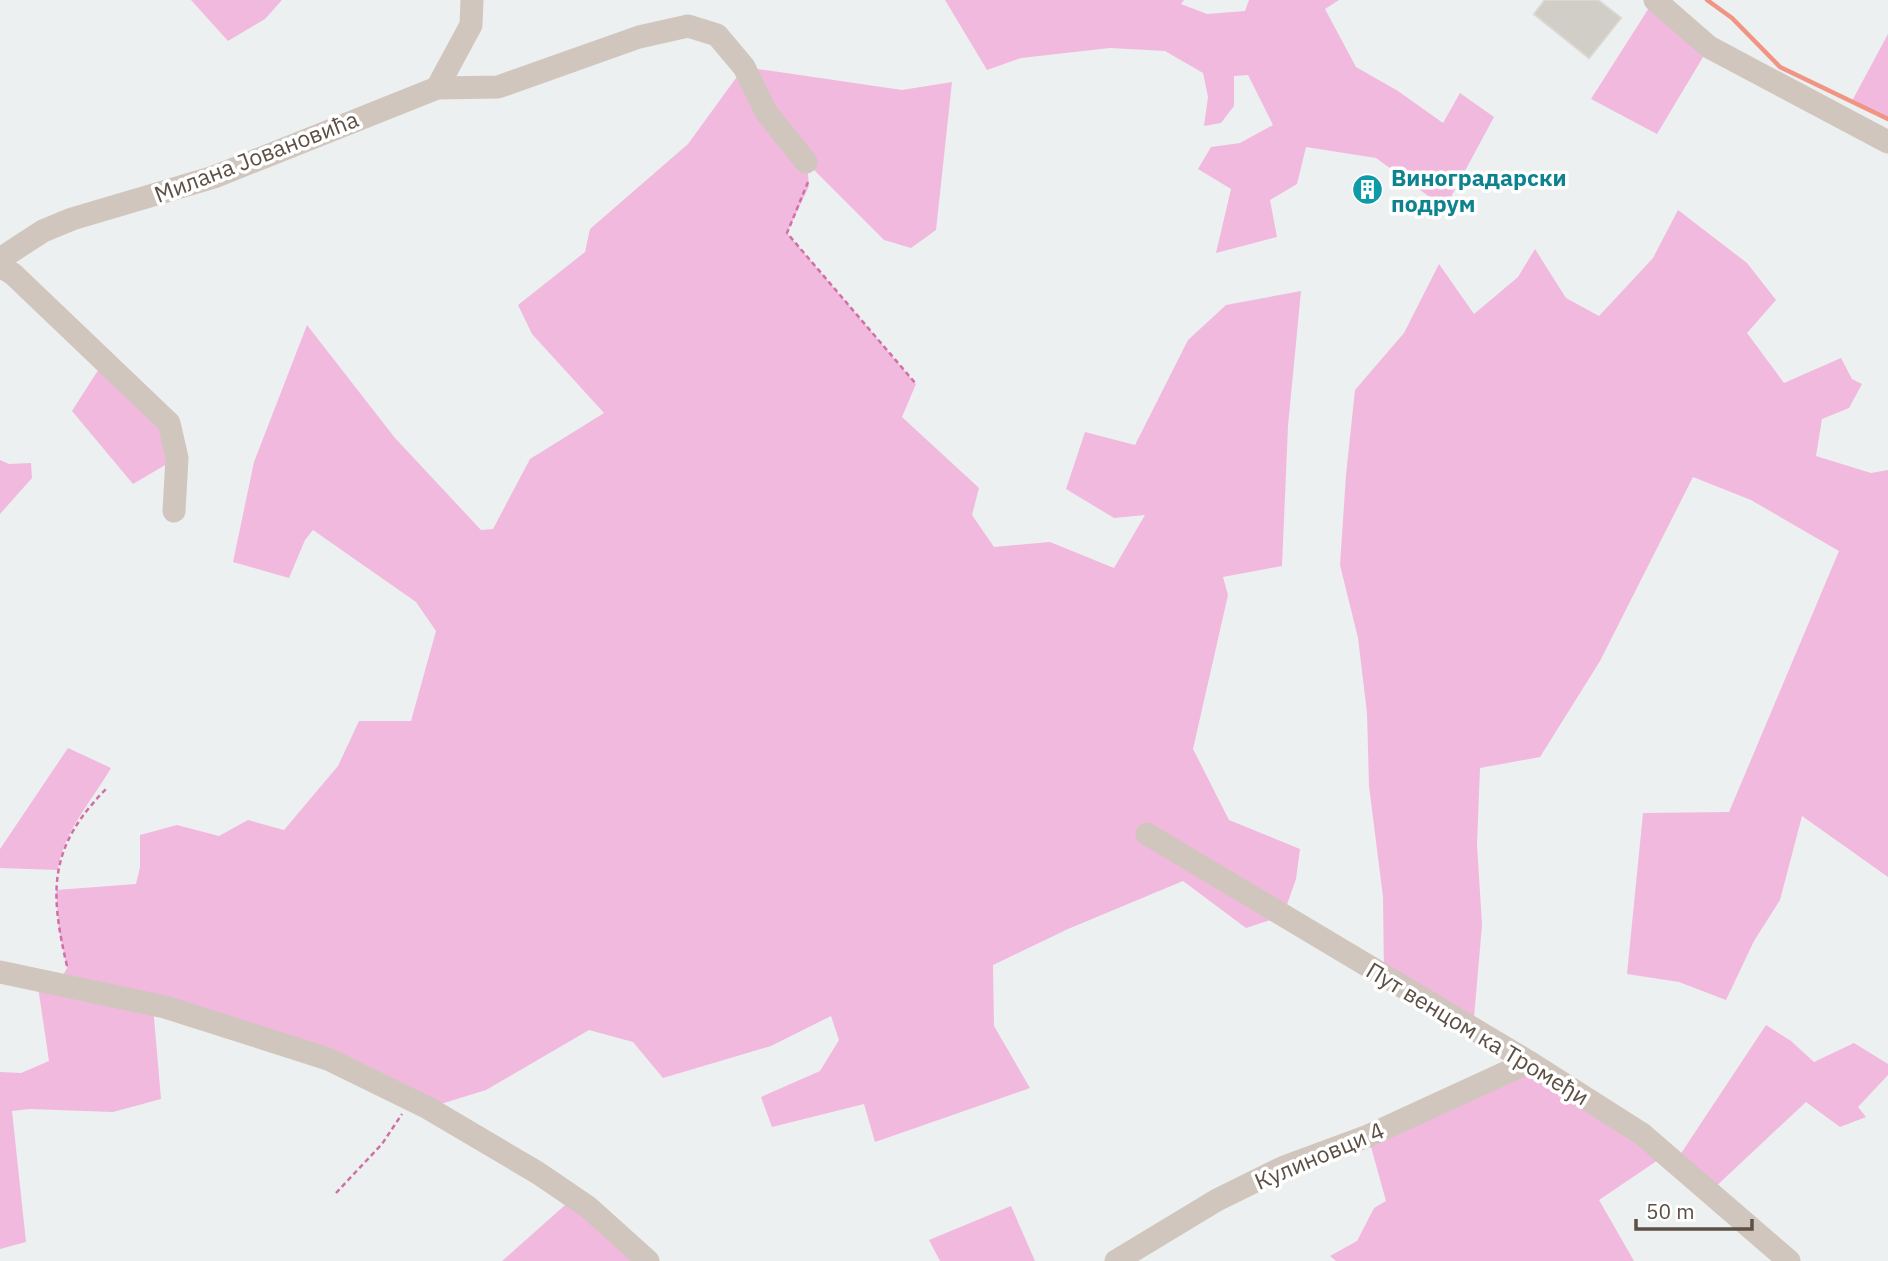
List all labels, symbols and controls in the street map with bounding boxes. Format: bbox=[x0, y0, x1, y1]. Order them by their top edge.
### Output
street label: Милана Јовановића bbox=[150, 103, 362, 209]
place label: Виноградарски подрум bbox=[1391, 162, 1567, 218]
building icon: Виноградарски подрум bbox=[1351, 173, 1385, 207]
street label: Пут венцом ка Тромеђи bbox=[1361, 955, 1595, 1111]
street label: Кулиновци 4 bbox=[1250, 1114, 1388, 1196]
scale bar bbox=[1636, 1188, 1752, 1232]
text: 50 m bbox=[1646, 1197, 1695, 1225]

